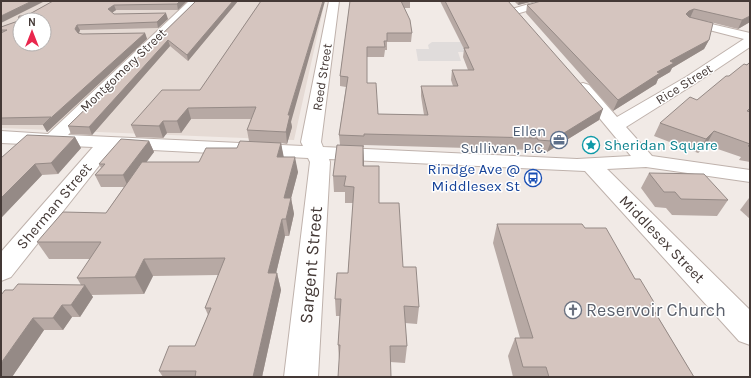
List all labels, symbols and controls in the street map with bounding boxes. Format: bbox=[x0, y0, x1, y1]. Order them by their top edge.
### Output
north arrow bbox=[12, 12, 52, 52]
text: N bbox=[28, 16, 36, 29]
street label: Montgomery Street bbox=[77, 25, 169, 115]
street label: Reed Street bbox=[309, 42, 335, 112]
street label: Rice Street bbox=[653, 61, 715, 107]
place label: Ellen Sullivan, P.C. bbox=[461, 122, 546, 157]
office icon: Ellen Sullivan, P.C. bbox=[549, 130, 569, 150]
place icon: Sheridan Square bbox=[581, 135, 601, 155]
place label: Sheridan Square bbox=[604, 136, 718, 154]
street label: Sherman Street bbox=[13, 159, 96, 253]
place label: Rindge Ave @ Middlesex St bbox=[428, 160, 520, 195]
bus stop icon: Rindge Ave @ Middlesex St bbox=[523, 168, 543, 188]
street label: Middlesex Street bbox=[616, 191, 709, 287]
street label: Sargent Street bbox=[295, 205, 327, 325]
place label: Reservoir Church bbox=[586, 299, 726, 321]
church icon: Reservoir Church bbox=[563, 300, 583, 320]

